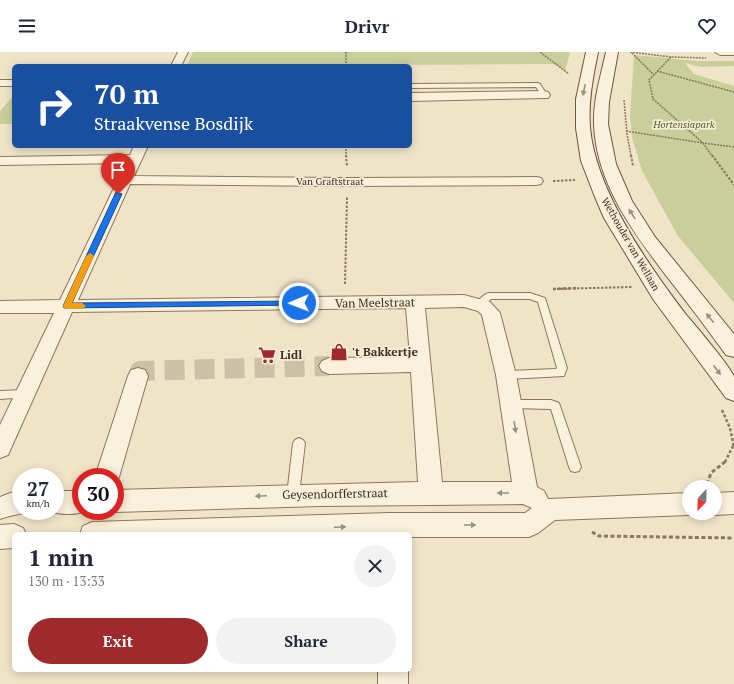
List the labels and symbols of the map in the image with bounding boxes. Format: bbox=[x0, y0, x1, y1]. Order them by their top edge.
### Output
one-way arrow bbox=[581, 84, 587, 96]
park label: Hortensiapark bbox=[652, 118, 715, 131]
pin bbox=[101, 153, 135, 194]
street label: Van Graftstraat bbox=[296, 175, 364, 188]
street label: Wethouder van Wellaan bbox=[599, 195, 663, 293]
one-way arrow bbox=[628, 209, 636, 219]
position arrow bbox=[278, 282, 320, 324]
street label: Van Meelstraat bbox=[335, 294, 416, 311]
one-way arrow bbox=[706, 312, 714, 323]
shop icon: 't Bakkertje bbox=[329, 342, 349, 362]
place label: 't Bakkertje bbox=[352, 344, 418, 359]
supermarket icon: Lidl bbox=[257, 345, 277, 365]
place label: Lidl bbox=[280, 347, 302, 362]
one-way arrow bbox=[713, 364, 722, 375]
one-way arrow bbox=[513, 421, 519, 434]
speed limit sign: 30 bbox=[72, 468, 124, 520]
north arrow bbox=[682, 480, 722, 520]
street label: Geysendorfferstraat bbox=[282, 485, 389, 502]
one-way arrow bbox=[496, 490, 509, 496]
one-way arrow bbox=[254, 493, 267, 499]
one-way arrow bbox=[464, 522, 477, 528]
one-way arrow bbox=[334, 524, 347, 530]

